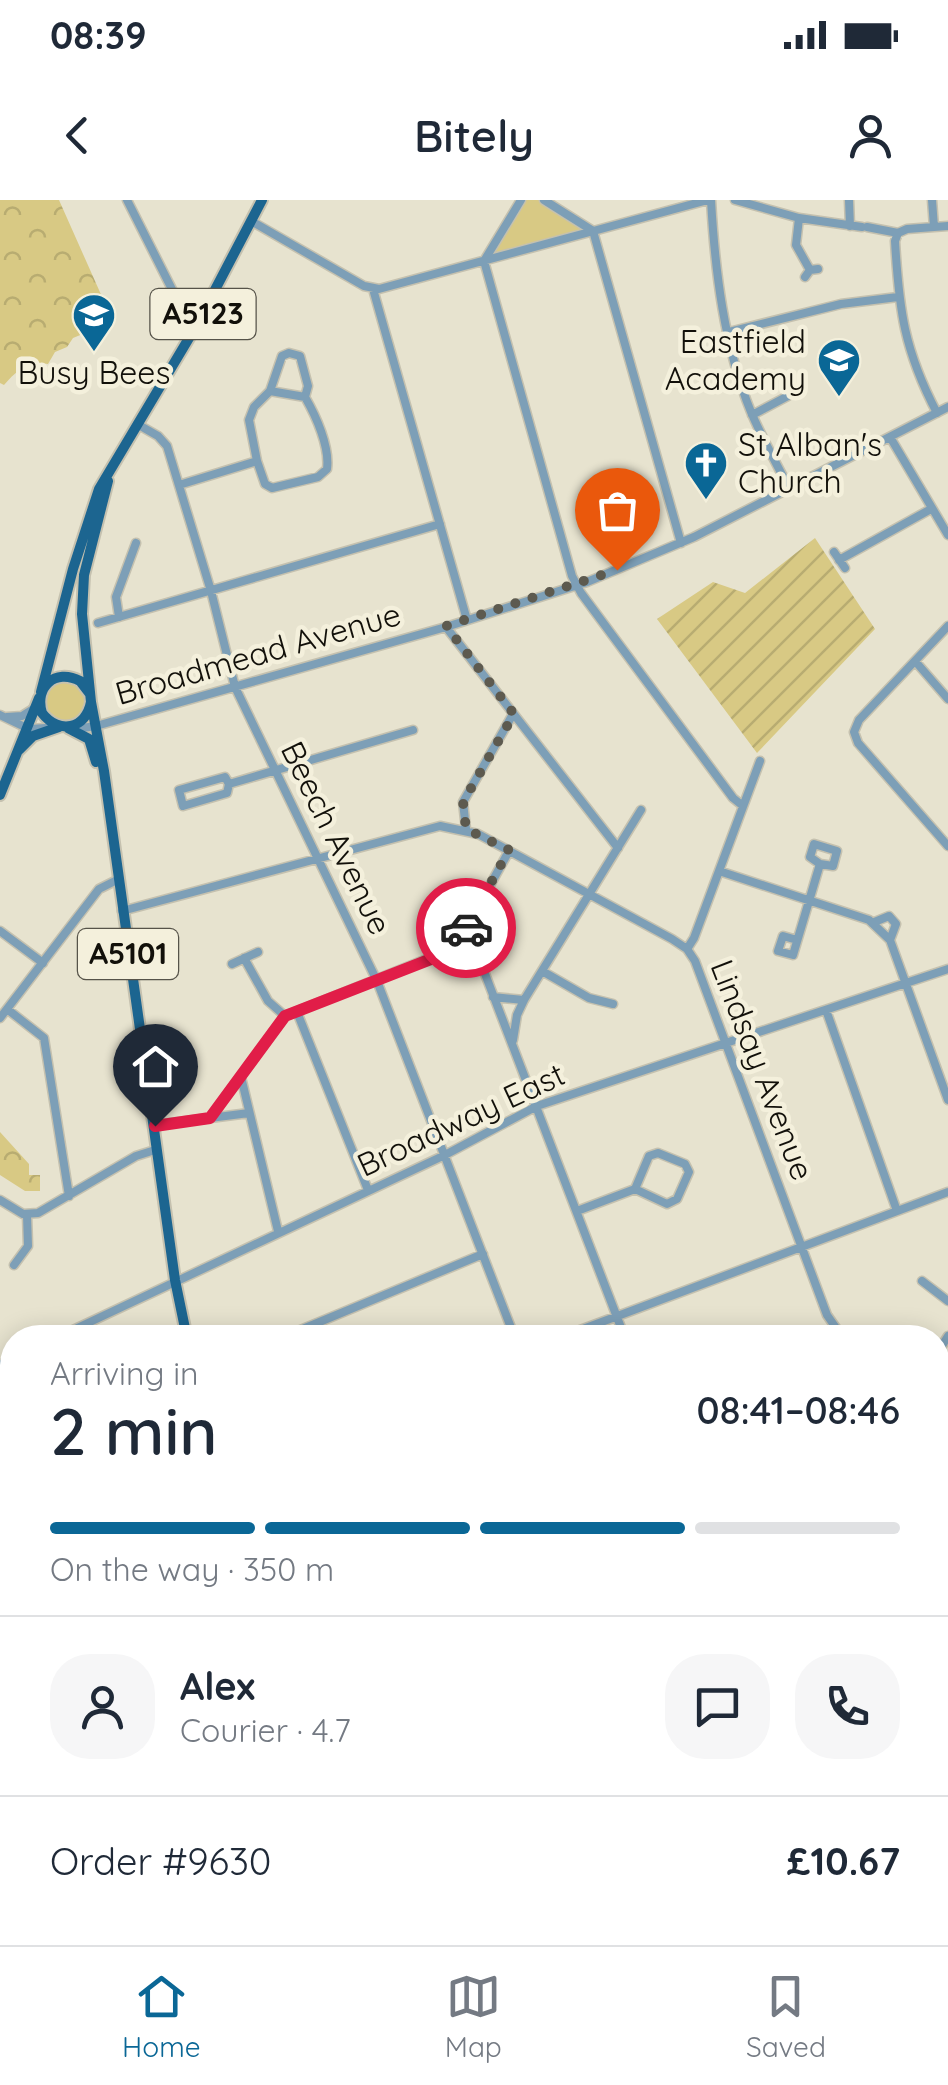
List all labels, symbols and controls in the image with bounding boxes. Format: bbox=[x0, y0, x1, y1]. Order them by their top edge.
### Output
text: 08:39 bbox=[50, 11, 147, 59]
text: Bitely bbox=[414, 107, 534, 163]
icon: back bbox=[50, 108, 105, 163]
icon: person bbox=[843, 108, 898, 163]
road number: A5123 bbox=[150, 289, 256, 339]
school or university icon: Busy Bees bbox=[71, 292, 117, 353]
place label: Eastfield Academy bbox=[665, 321, 806, 398]
school or university icon: Eastfield Academy bbox=[816, 337, 862, 398]
place label: Busy Bees bbox=[18, 352, 170, 392]
place label: St Alban's Church bbox=[738, 424, 882, 501]
church icon: St Alban's Church bbox=[683, 440, 729, 501]
pin bbox=[575, 468, 660, 571]
icon: bag bbox=[590, 483, 645, 538]
street label: Broadmead Avenue bbox=[110, 593, 405, 713]
street label: Beech Avenue bbox=[273, 734, 401, 941]
courier bbox=[416, 878, 516, 978]
icon: car bbox=[439, 901, 494, 956]
road number: A5101 bbox=[78, 929, 178, 979]
street label: Lindsay Avenue bbox=[703, 954, 823, 1185]
pin bbox=[113, 1024, 198, 1127]
icon: home bbox=[128, 1039, 183, 1094]
street label: Broadway East bbox=[350, 1054, 571, 1185]
text: Arriving in bbox=[50, 1353, 199, 1393]
text: 08:41–08:46 bbox=[697, 1386, 900, 1434]
text: 2 min bbox=[50, 1390, 218, 1471]
text: On the way · 350 m bbox=[50, 1549, 334, 1589]
button: person bbox=[50, 1654, 155, 1759]
button: chat bbox=[665, 1654, 770, 1759]
button: phone bbox=[795, 1654, 900, 1759]
text: Alex bbox=[180, 1662, 255, 1710]
text: Courier · 4.7 bbox=[180, 1710, 351, 1750]
text: Order #9630 bbox=[50, 1837, 271, 1885]
text: £10.67 bbox=[787, 1837, 900, 1885]
tab: Home bbox=[122, 1969, 201, 2064]
tab: Map bbox=[445, 1969, 502, 2064]
tab: Saved bbox=[746, 1969, 826, 2064]

